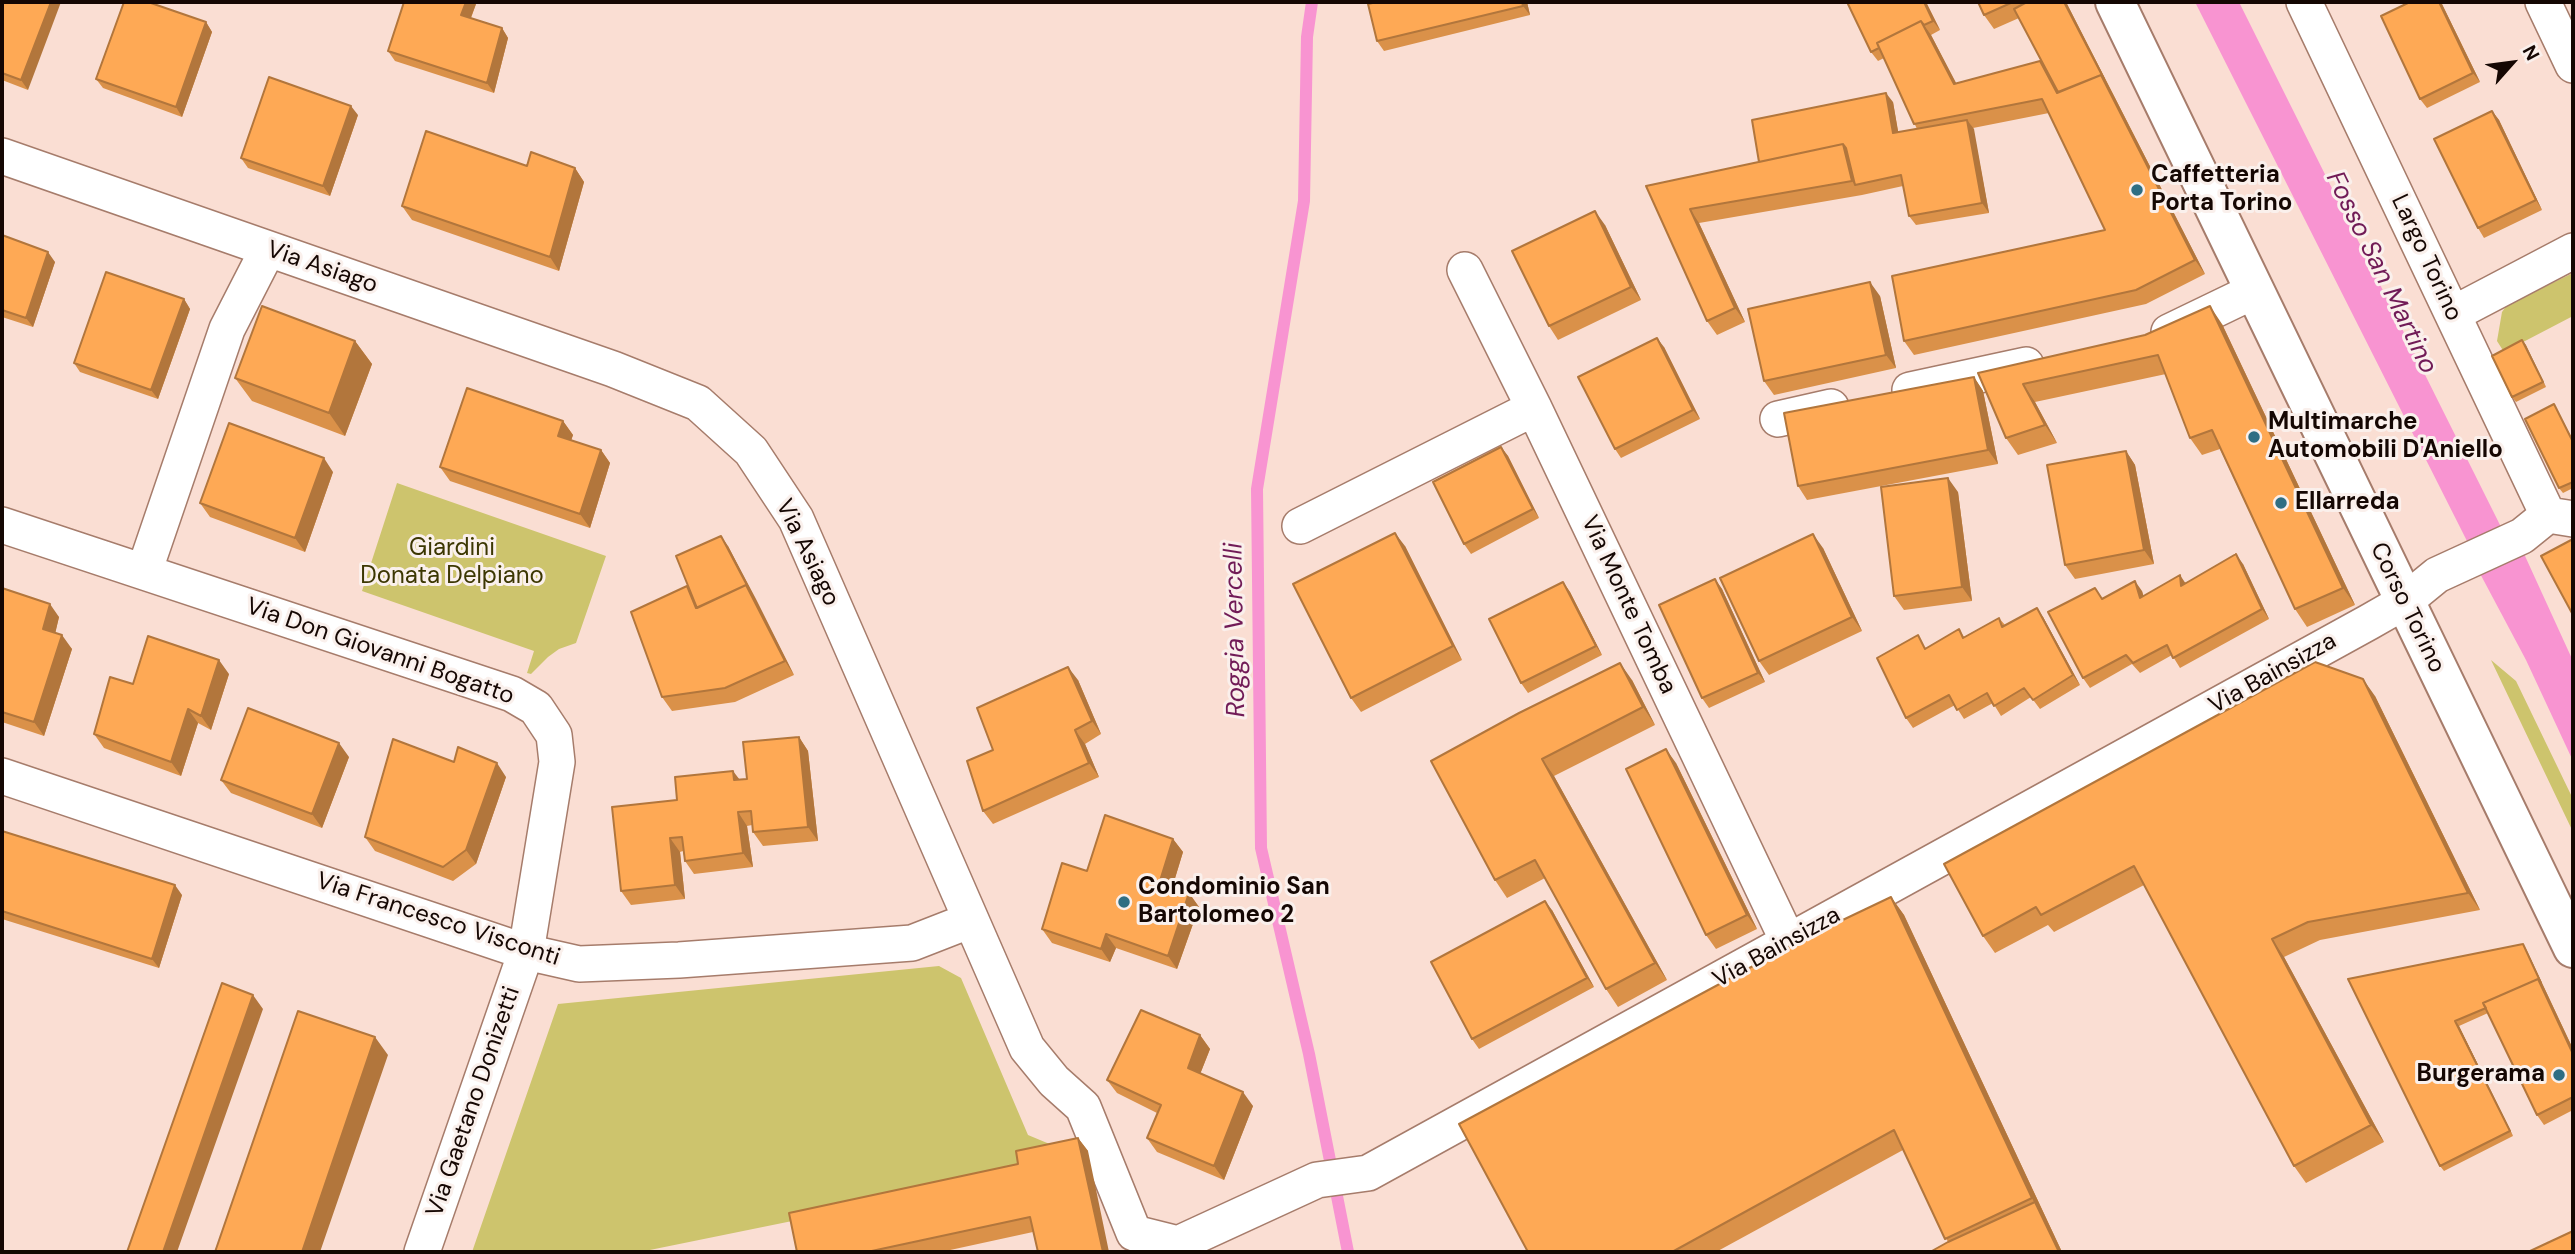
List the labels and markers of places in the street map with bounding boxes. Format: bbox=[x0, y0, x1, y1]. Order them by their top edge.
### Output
place label: Caffetteria Porta Torino bbox=[2151, 162, 2292, 218]
marker: Caffetteria Porta Torino bbox=[2129, 182, 2145, 198]
place label: Multimarche Automobili D'Aniello bbox=[2268, 409, 2503, 465]
marker: Multimarche Automobili D'Aniello bbox=[2246, 429, 2262, 445]
place label: Ellarreda bbox=[2295, 489, 2400, 517]
marker: Ellarreda bbox=[2273, 495, 2289, 511]
place label: Condominio San Bartolomeo 2 bbox=[1138, 874, 1330, 930]
marker: Condominio San Bartolomeo 2 bbox=[1116, 894, 1132, 910]
place label: Burgerama bbox=[2417, 1061, 2545, 1089]
marker: Burgerama bbox=[2551, 1067, 2567, 1083]

